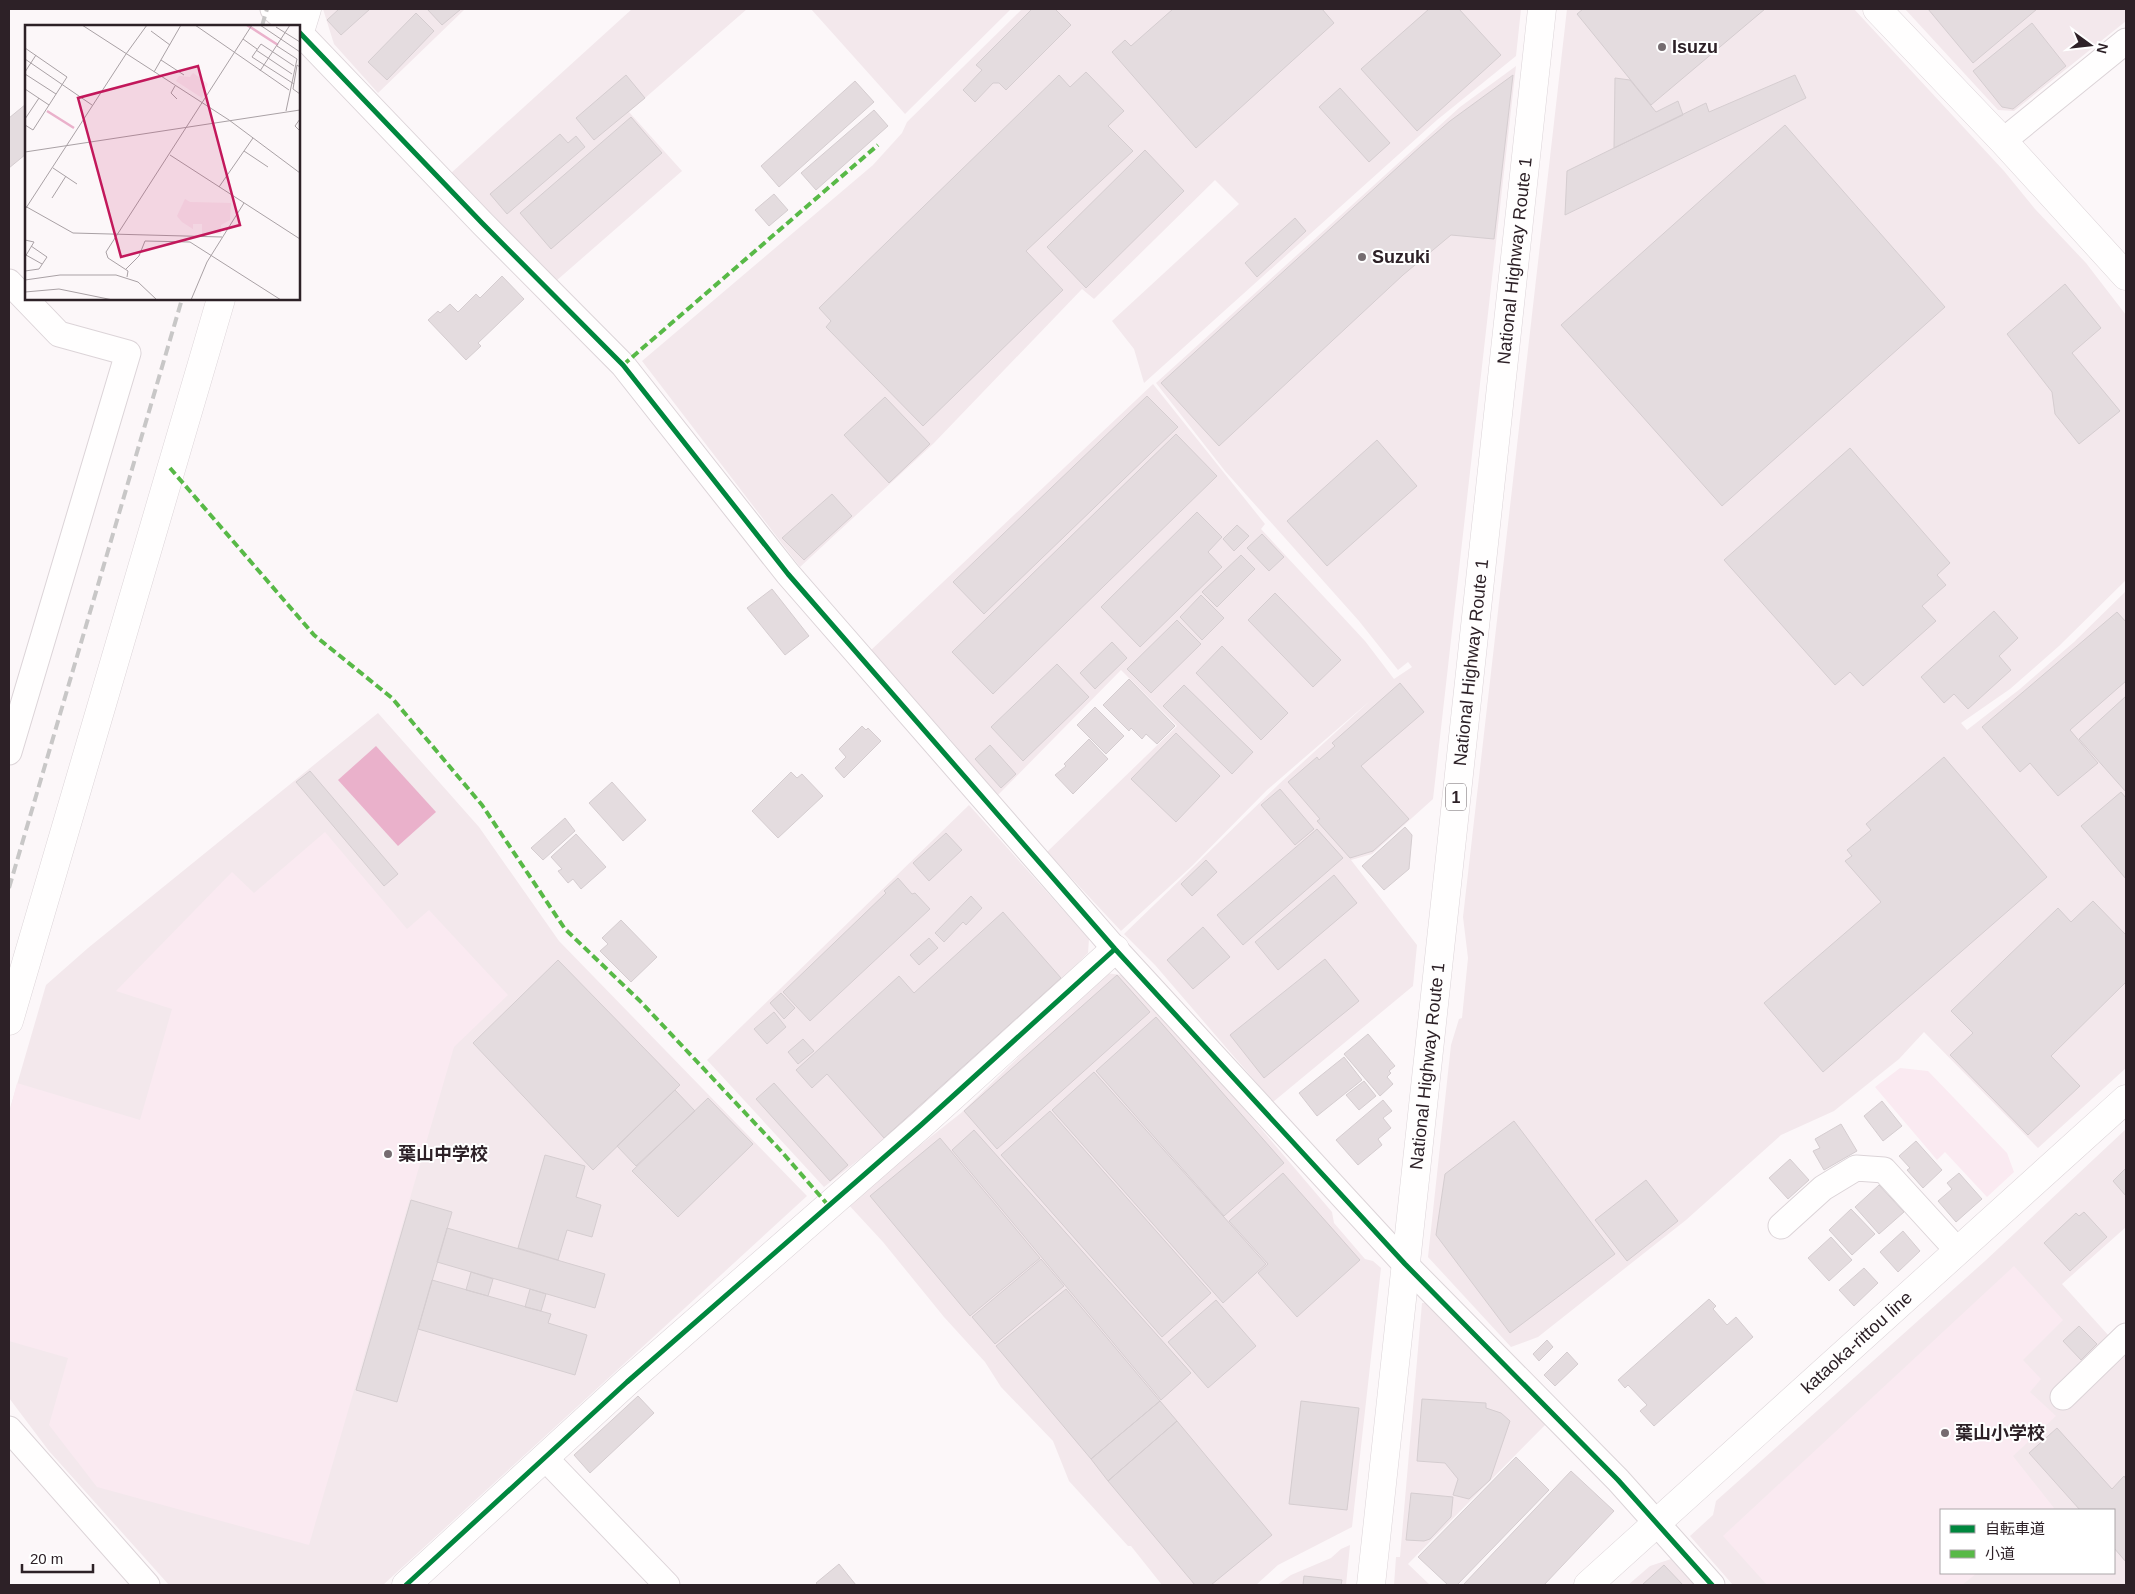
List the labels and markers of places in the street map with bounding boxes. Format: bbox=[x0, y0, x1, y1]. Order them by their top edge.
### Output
place label: Isuzu bbox=[1672, 37, 1718, 57]
marker: Isuzu bbox=[1656, 41, 1668, 53]
place label: Suzuki bbox=[1372, 247, 1430, 267]
marker: Suzuki bbox=[1356, 251, 1368, 263]
place label: 葉山中学校 bbox=[398, 1144, 488, 1164]
marker: 葉山中学校 bbox=[382, 1148, 394, 1160]
place label: 葉山小学校 bbox=[1955, 1423, 2045, 1443]
marker: 葉山小学校 bbox=[1939, 1427, 1951, 1439]

